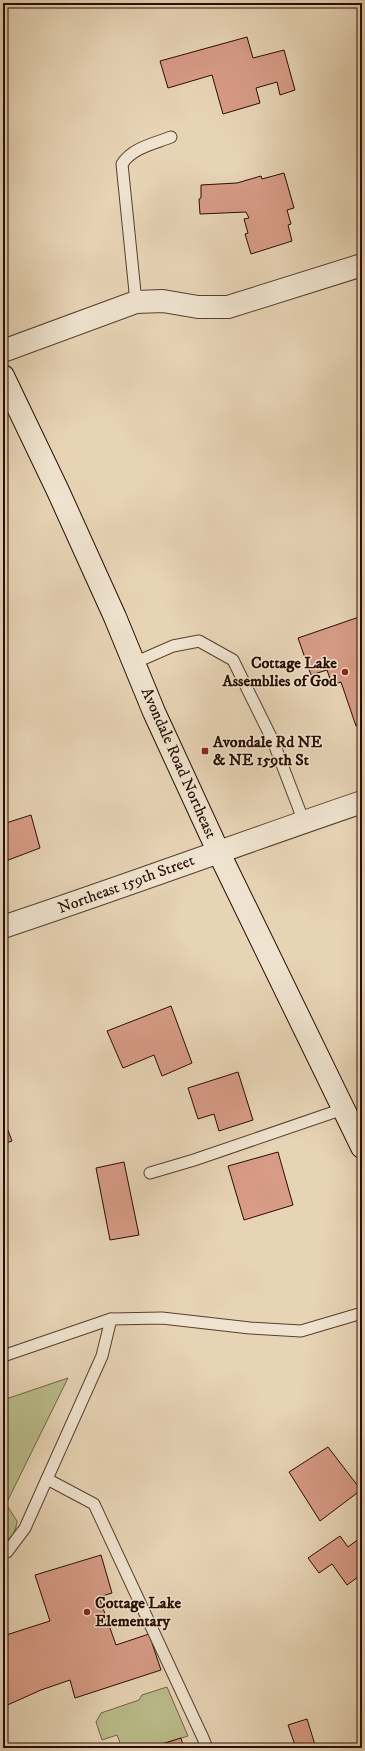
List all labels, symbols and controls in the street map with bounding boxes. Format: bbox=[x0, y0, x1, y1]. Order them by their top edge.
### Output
place label: Cottage Lake Assemblies of God bbox=[222, 653, 338, 691]
marker: Cottage Lake Assemblies of God bbox=[340, 667, 350, 677]
street label: Avondale Road Northeast bbox=[137, 685, 221, 841]
place label: Avondale Rd NE & NE 159th St bbox=[212, 732, 323, 770]
marker: Avondale Rd NE & NE 159th St bbox=[200, 746, 210, 756]
street label: Northeast 159th Street bbox=[55, 850, 197, 918]
place label: Cottage Lake Elementary bbox=[95, 1593, 181, 1631]
marker: Cottage Lake Elementary bbox=[82, 1607, 92, 1617]

